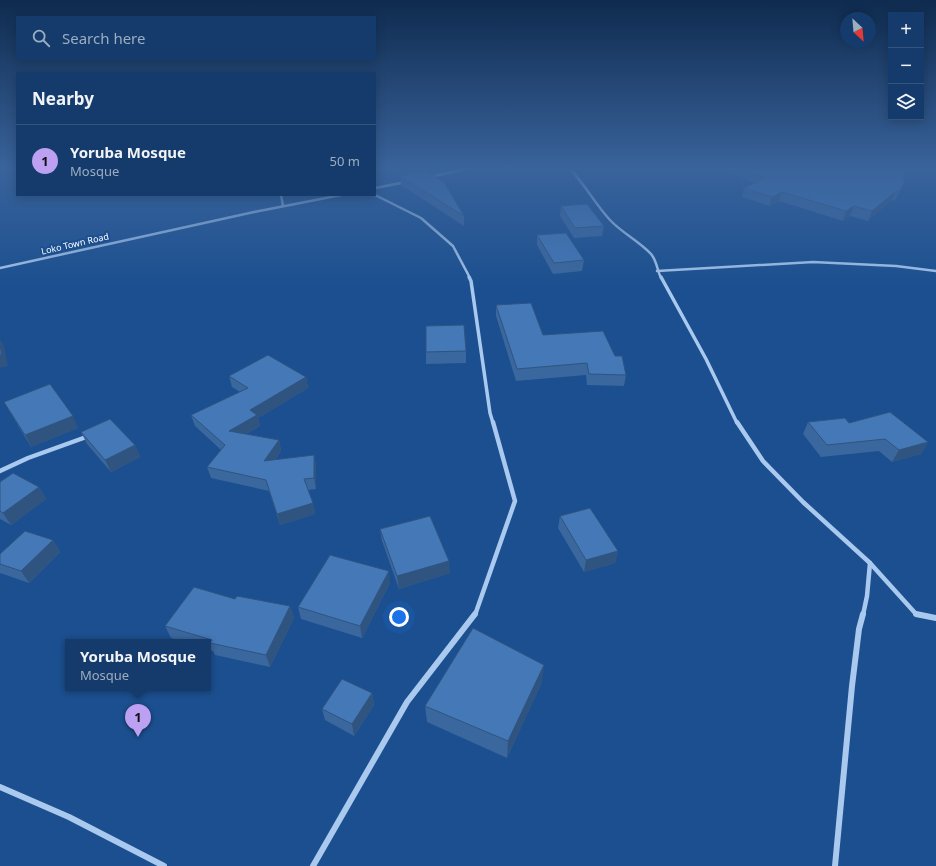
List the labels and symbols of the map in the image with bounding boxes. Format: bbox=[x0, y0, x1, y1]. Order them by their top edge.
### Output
north arrow bbox=[840, 12, 876, 48]
street label: Loko Town Road bbox=[40, 229, 110, 258]
your location bbox=[389, 607, 409, 627]
pin: 1 bbox=[125, 704, 151, 737]

